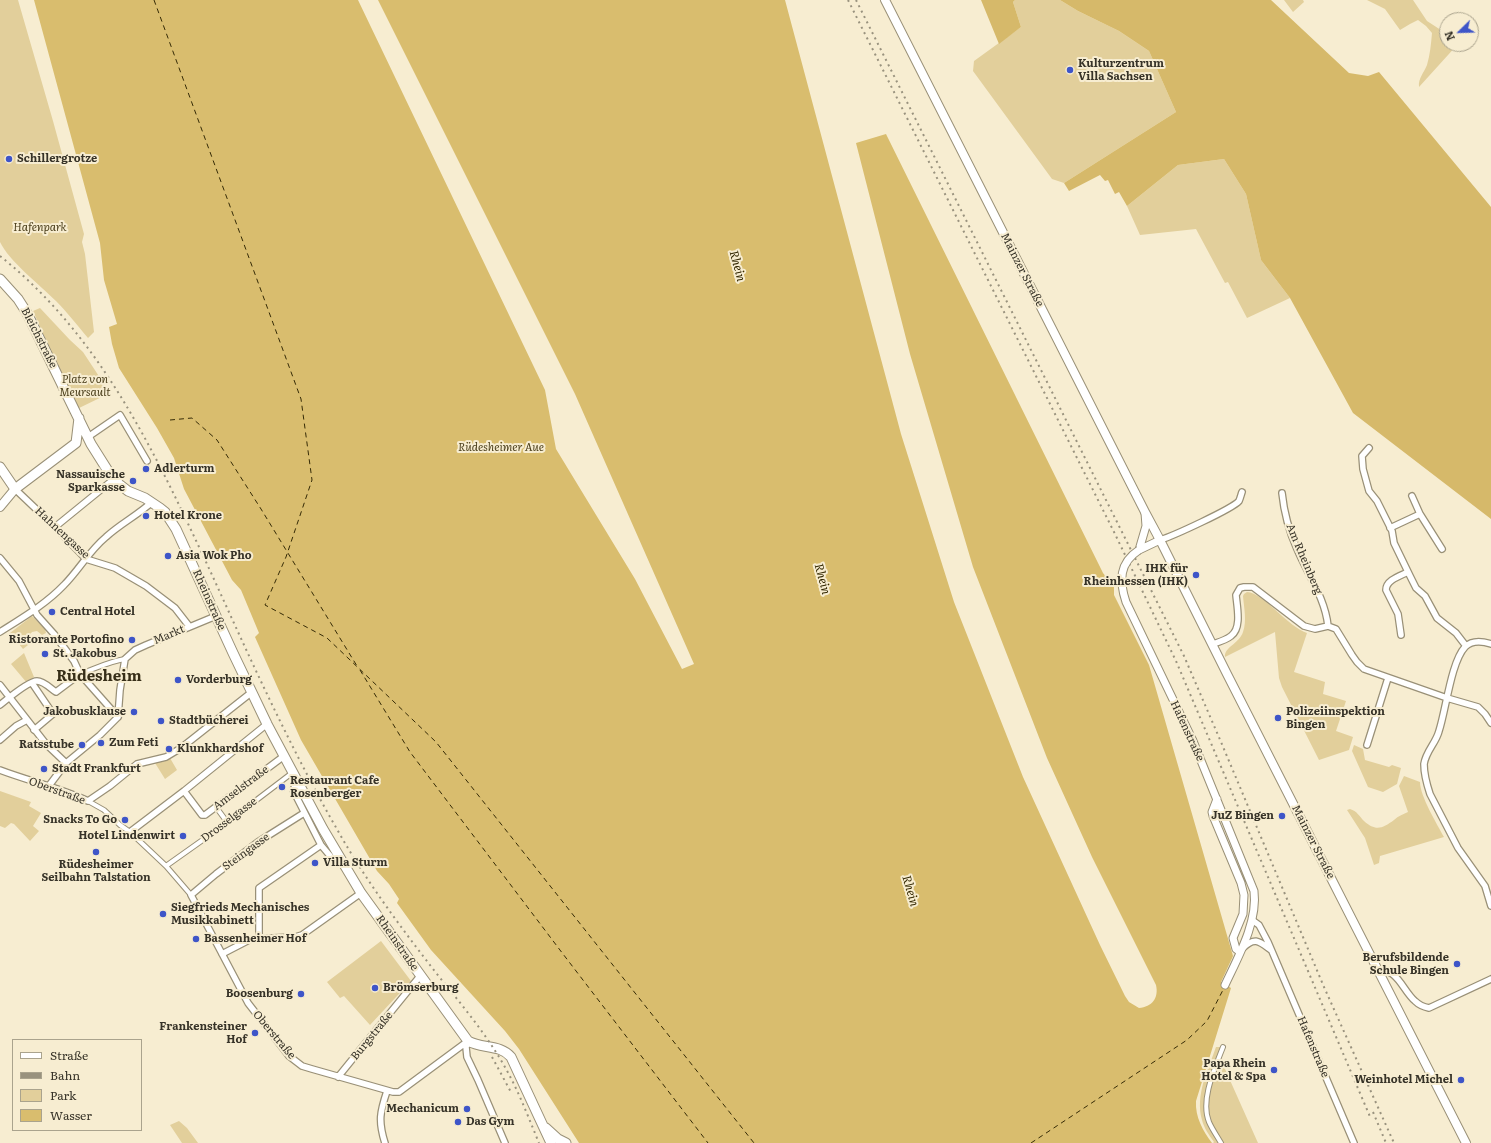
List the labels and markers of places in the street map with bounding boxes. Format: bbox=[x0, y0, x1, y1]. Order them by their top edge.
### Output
place label: Kulturzentrum Villa Sachsen bbox=[1078, 57, 1164, 83]
marker: Kulturzentrum Villa Sachsen bbox=[1065, 65, 1075, 75]
place label: Schillergrotze bbox=[17, 152, 97, 166]
marker: Schillergrotze bbox=[4, 154, 14, 164]
place label: Adlerturm bbox=[154, 462, 215, 476]
marker: Adlerturm bbox=[141, 464, 151, 474]
place label: Nassauische Sparkasse bbox=[56, 468, 125, 494]
marker: Nassauische Sparkasse bbox=[128, 476, 138, 486]
place label: Hotel Krone bbox=[154, 509, 222, 523]
marker: Hotel Krone bbox=[141, 511, 151, 521]
place label: Asia Wok Pho bbox=[176, 549, 252, 563]
marker: Asia Wok Pho bbox=[163, 551, 173, 561]
place label: IHK für Rheinhessen (IHK) bbox=[1084, 562, 1188, 588]
marker: IHK für Rheinhessen (IHK) bbox=[1191, 570, 1201, 580]
place label: Central Hotel bbox=[60, 605, 135, 619]
marker: Central Hotel bbox=[47, 607, 57, 617]
place label: Ristorante Portofino bbox=[9, 633, 124, 647]
marker: Ristorante Portofino bbox=[127, 635, 137, 645]
place label: St. Jakobus bbox=[53, 647, 117, 661]
marker: St. Jakobus bbox=[40, 649, 50, 659]
place label: Vorderburg bbox=[186, 673, 252, 687]
marker: Vorderburg bbox=[173, 675, 183, 685]
place label: Jakobusklause bbox=[43, 705, 126, 719]
place label: Polizeiinspektion Bingen bbox=[1286, 705, 1385, 731]
marker: Jakobusklause bbox=[129, 707, 139, 717]
marker: Polizeiinspektion Bingen bbox=[1273, 713, 1283, 723]
place label: Stadtbücherei bbox=[169, 714, 249, 728]
marker: Stadtbücherei bbox=[156, 716, 166, 726]
place label: Zum Feti bbox=[109, 736, 158, 750]
place label: Ratsstube bbox=[19, 738, 74, 752]
marker: Zum Feti bbox=[96, 738, 106, 748]
marker: Ratsstube bbox=[77, 740, 87, 750]
place label: Klunkhardshof bbox=[177, 742, 263, 756]
marker: Klunkhardshof bbox=[164, 744, 174, 754]
place label: Stadt Frankfurt bbox=[52, 762, 141, 776]
marker: Stadt Frankfurt bbox=[39, 764, 49, 774]
place label: Restaurant Cafe Rosenberger bbox=[290, 774, 379, 800]
marker: Restaurant Cafe Rosenberger bbox=[277, 782, 287, 792]
place label: JuZ Bingen bbox=[1211, 809, 1274, 823]
marker: JuZ Bingen bbox=[1277, 811, 1287, 821]
place label: Snacks To Go bbox=[43, 813, 117, 827]
marker: Snacks To Go bbox=[120, 815, 130, 825]
place label: Hotel Lindenwirt bbox=[78, 829, 175, 843]
marker: Hotel Lindenwirt bbox=[178, 831, 188, 841]
marker: Rüdesheimer Seilbahn Talstation bbox=[91, 847, 101, 857]
place label: Villa Sturm bbox=[323, 856, 388, 870]
place label: Rüdesheimer Seilbahn Talstation bbox=[41, 858, 151, 884]
marker: Villa Sturm bbox=[310, 858, 320, 868]
place label: Siegfrieds Mechanisches Musikkabinett bbox=[171, 901, 309, 927]
marker: Siegfrieds Mechanisches Musikkabinett bbox=[158, 909, 168, 919]
place label: Bassenheimer Hof bbox=[204, 932, 306, 946]
marker: Bassenheimer Hof bbox=[191, 934, 201, 944]
place label: Berufsbildende Schule Bingen bbox=[1363, 951, 1449, 977]
marker: Berufsbildende Schule Bingen bbox=[1452, 959, 1462, 969]
place label: Brömserburg bbox=[383, 981, 459, 995]
marker: Brömserburg bbox=[370, 983, 380, 993]
place label: Boosenburg bbox=[226, 987, 293, 1001]
marker: Boosenburg bbox=[296, 989, 306, 999]
place label: Frankensteiner Hof bbox=[159, 1020, 247, 1046]
marker: Frankensteiner Hof bbox=[250, 1028, 260, 1038]
place label: Papa Rhein Hotel & Spa bbox=[1201, 1057, 1266, 1083]
marker: Papa Rhein Hotel & Spa bbox=[1269, 1065, 1279, 1075]
place label: Weinhotel Michel bbox=[1354, 1073, 1453, 1087]
marker: Weinhotel Michel bbox=[1456, 1075, 1466, 1085]
place label: Mechanicum bbox=[386, 1102, 459, 1116]
marker: Mechanicum bbox=[462, 1104, 472, 1114]
place label: Das Gym bbox=[466, 1115, 514, 1129]
marker: Das Gym bbox=[453, 1117, 463, 1127]

